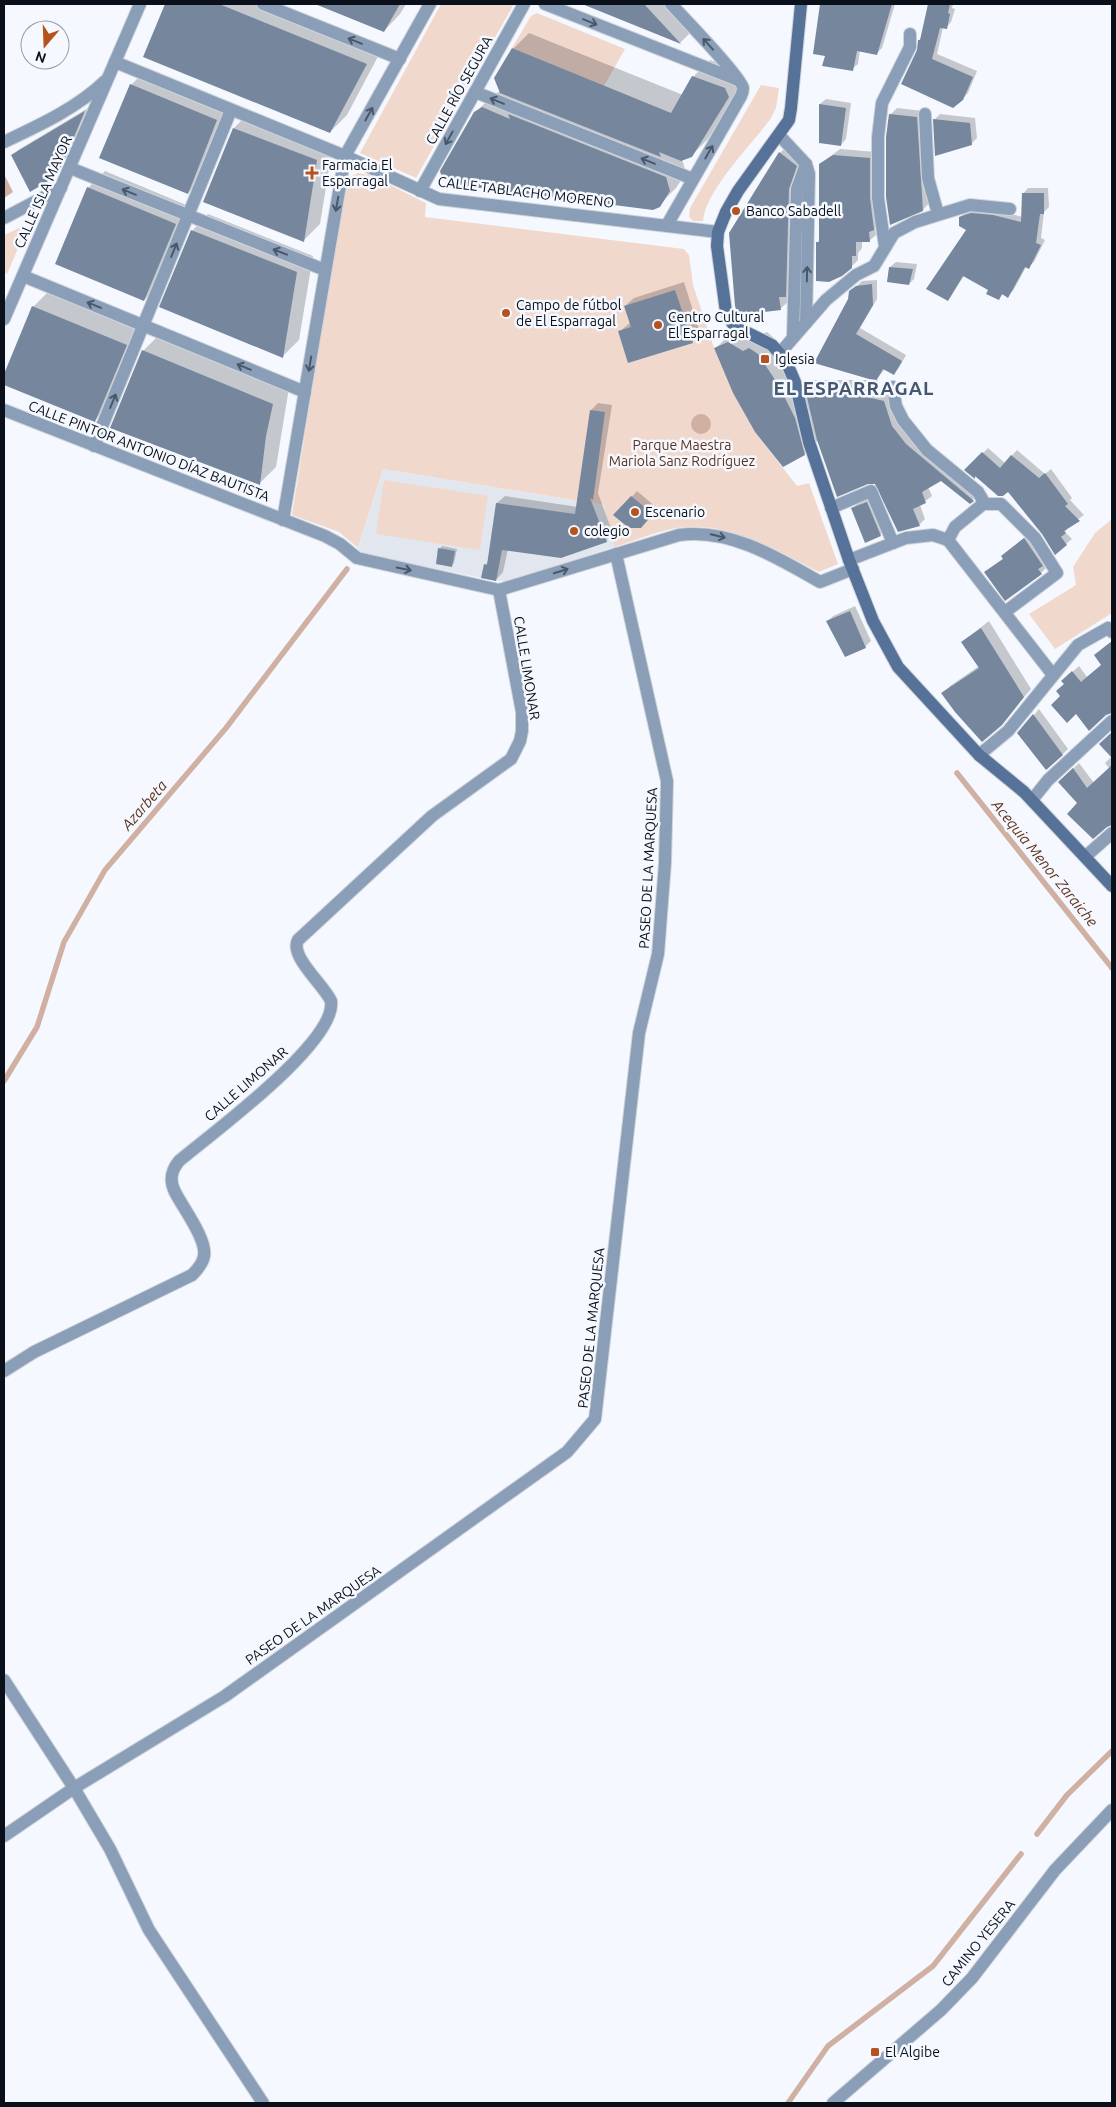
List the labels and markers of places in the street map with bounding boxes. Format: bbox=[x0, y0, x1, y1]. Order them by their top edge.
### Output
place label: Farmacia El Esparragal bbox=[322, 157, 393, 189]
marker: Farmacia El Esparragal bbox=[306, 167, 318, 179]
place label: Banco Sabadell bbox=[746, 203, 841, 219]
marker: Banco Sabadell bbox=[730, 205, 742, 217]
place label: Campo de fútbol de El Esparragal bbox=[516, 297, 622, 329]
marker: Campo de fútbol de El Esparragal bbox=[500, 307, 512, 319]
place label: Centro Cultural El Esparragal bbox=[668, 309, 765, 341]
marker: Centro Cultural El Esparragal bbox=[652, 319, 664, 331]
place label: Iglesia bbox=[775, 351, 815, 367]
marker: Iglesia bbox=[759, 353, 771, 365]
place label: Escenario bbox=[645, 504, 705, 520]
marker: Escenario bbox=[629, 506, 641, 518]
place label: colegio bbox=[584, 523, 630, 539]
marker: colegio bbox=[568, 525, 580, 537]
place label: El Algibe bbox=[885, 2044, 940, 2060]
marker: El Algibe bbox=[869, 2046, 881, 2058]

